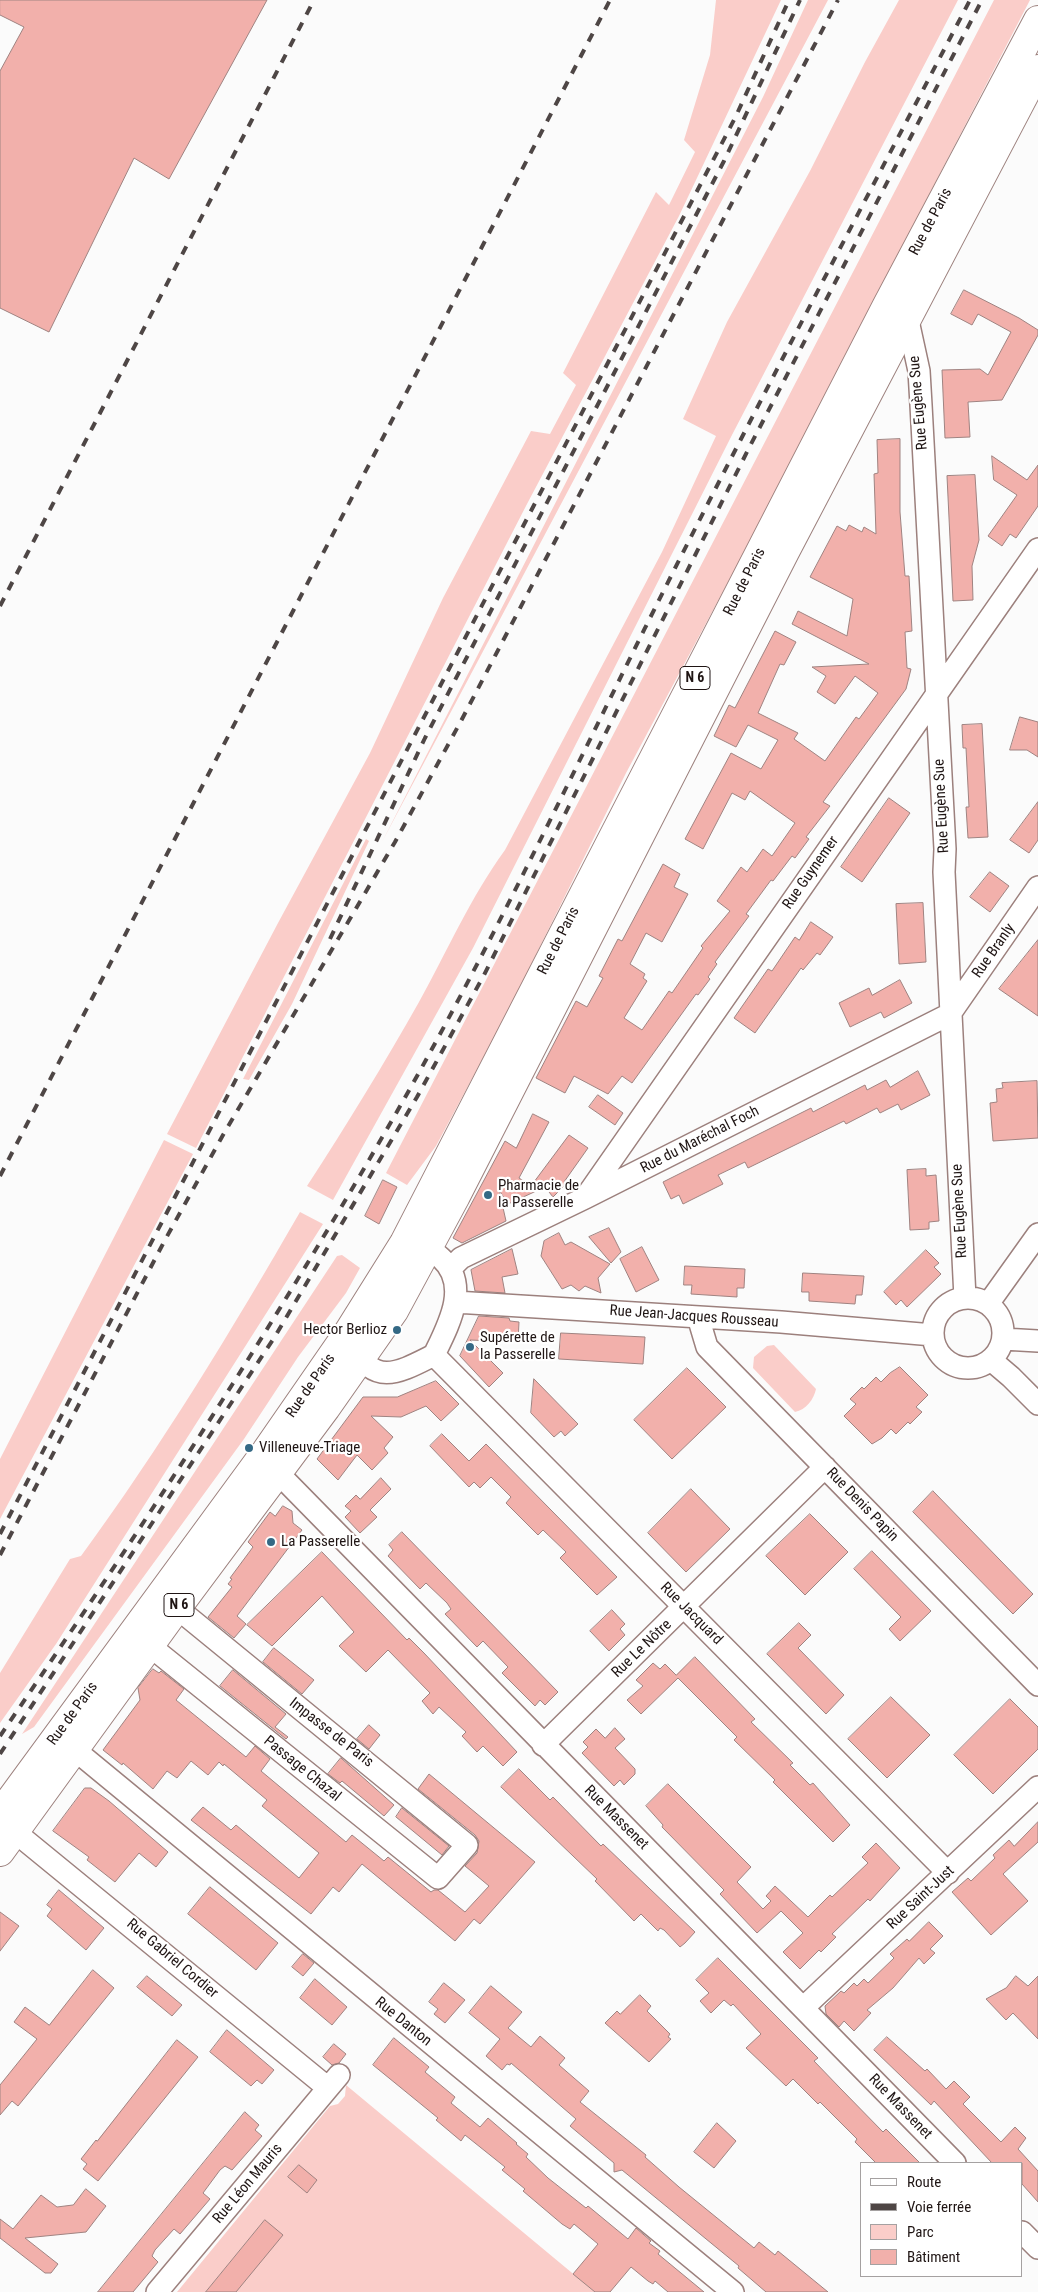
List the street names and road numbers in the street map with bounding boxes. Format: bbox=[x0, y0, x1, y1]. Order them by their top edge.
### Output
street label: Rue de Paris bbox=[906, 185, 956, 259]
street label: Rue Eugène Sue bbox=[906, 355, 932, 451]
street label: Rue de Paris bbox=[720, 545, 770, 619]
road number: N 6 bbox=[680, 666, 710, 690]
street label: Rue Eugène Sue bbox=[931, 758, 953, 854]
street label: Rue Guynemer bbox=[779, 833, 843, 913]
street label: Rue de Paris bbox=[534, 904, 584, 978]
street label: Rue Branly bbox=[969, 920, 1019, 982]
street label: Rue du Maréchal Foch bbox=[638, 1102, 762, 1178]
street label: Rue Eugène Sue bbox=[949, 1163, 971, 1259]
street label: Rue Jean-Jacques Rousseau bbox=[609, 1302, 779, 1332]
street label: Rue de Paris bbox=[282, 1351, 340, 1421]
street label: Rue Denis Papin bbox=[822, 1464, 902, 1546]
street label: Rue Jacquard bbox=[656, 1579, 726, 1649]
road number: N 6 bbox=[164, 1594, 194, 1616]
street label: Rue Le Nôtre bbox=[608, 1616, 676, 1682]
street label: Rue de Paris bbox=[44, 1679, 102, 1749]
street label: Impasse de Paris bbox=[285, 1695, 377, 1771]
street label: Passage Chazal bbox=[260, 1732, 344, 1806]
street label: Rue Massenet bbox=[580, 1782, 652, 1854]
street label: Rue Saint-Just bbox=[884, 1862, 958, 1934]
street label: Rue Gabriel Cordier bbox=[123, 1915, 221, 2003]
street label: Rue Danton bbox=[371, 1994, 435, 2050]
street label: Rue Massenet bbox=[864, 2071, 936, 2143]
street label: Rue Léon Mauris bbox=[209, 2140, 287, 2228]

